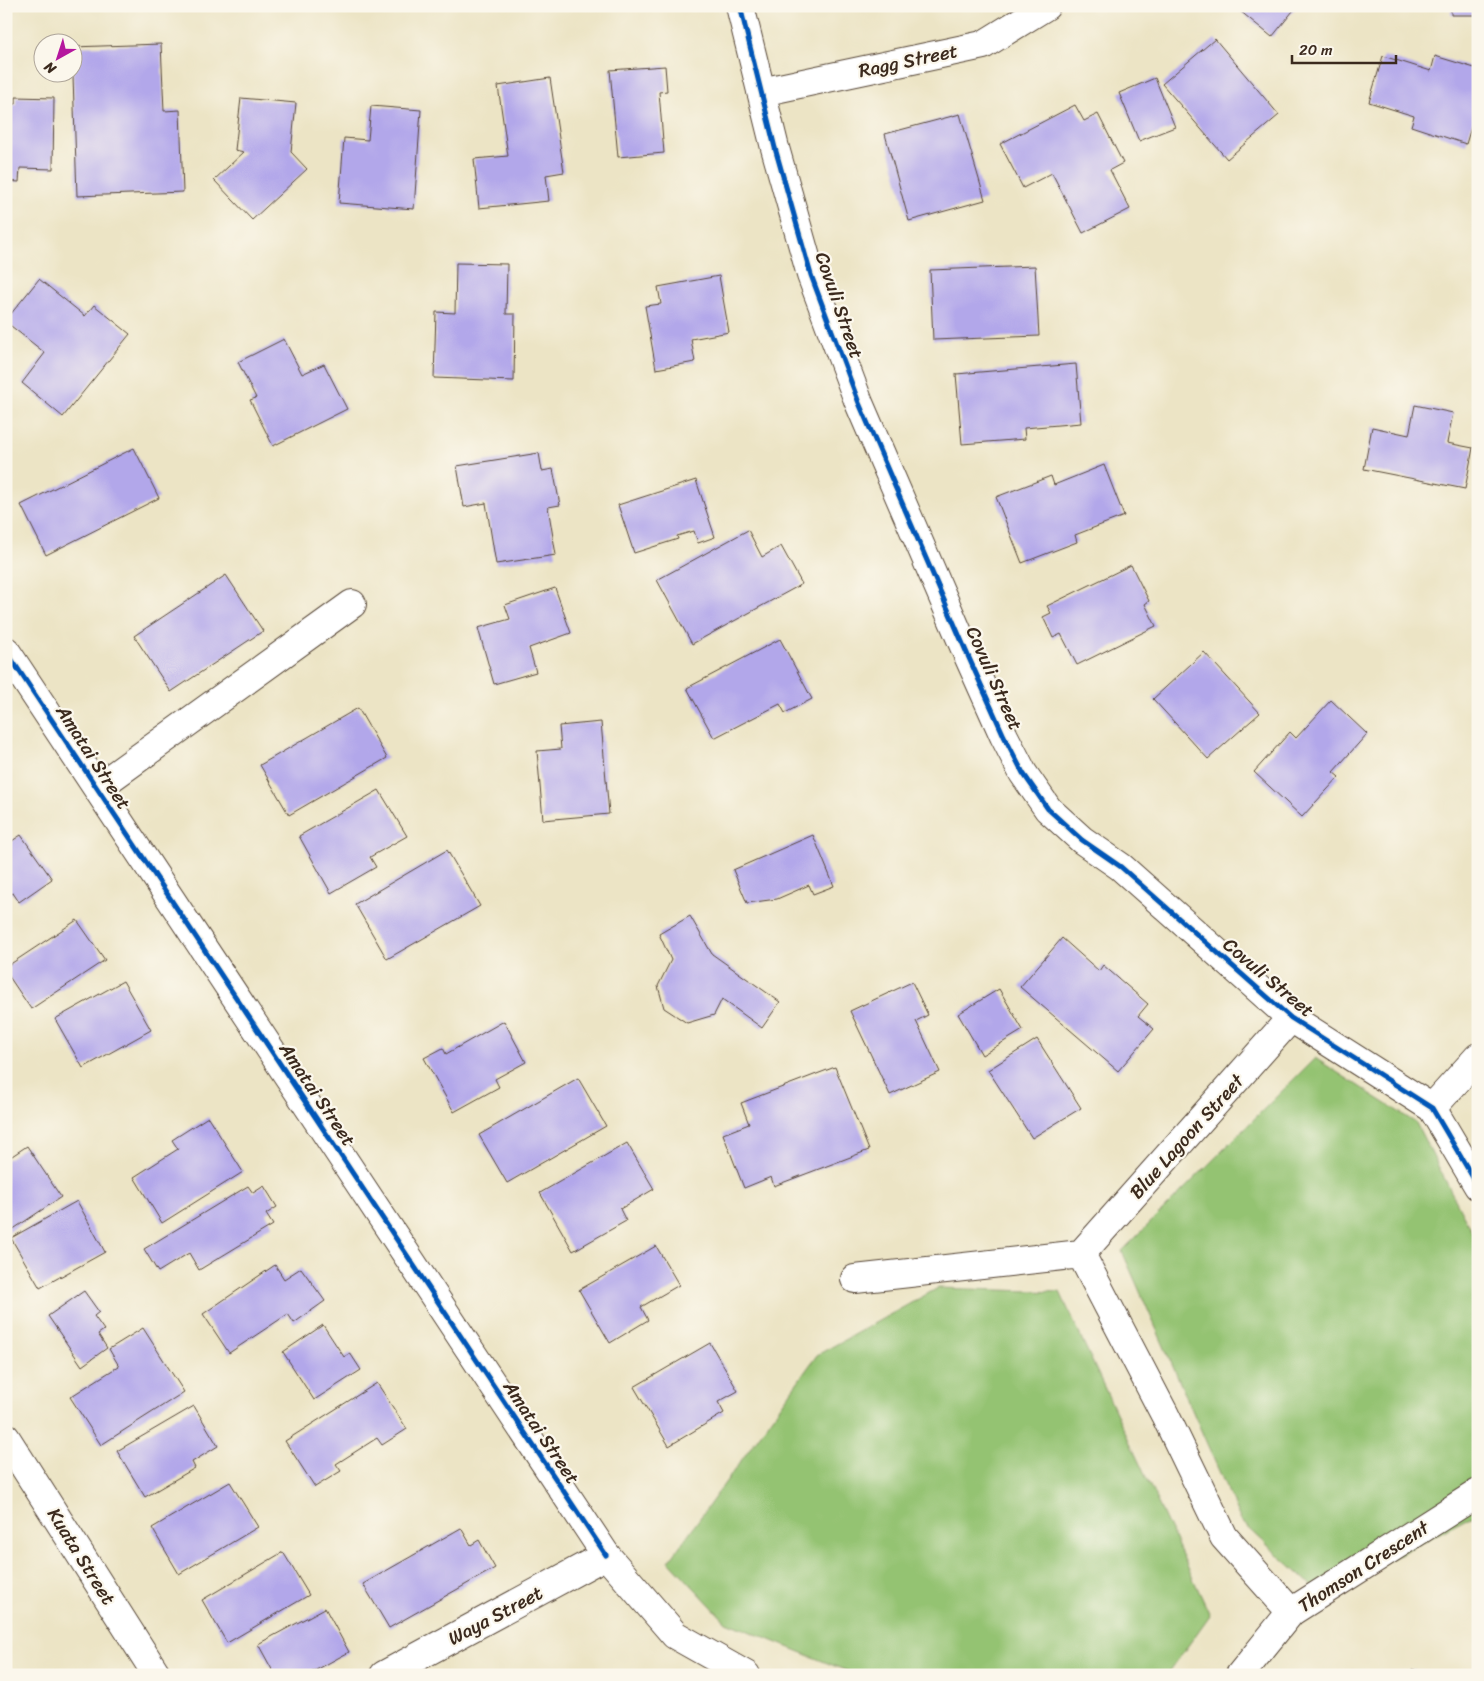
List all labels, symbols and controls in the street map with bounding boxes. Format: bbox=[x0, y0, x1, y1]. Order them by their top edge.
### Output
north arrow bbox=[32, 32, 82, 82]
scale bar bbox=[1292, 32, 1395, 64]
street label: Ragg Street bbox=[856, 34, 961, 87]
text: 20 m bbox=[1299, 37, 1333, 63]
text: N bbox=[38, 55, 63, 81]
street label: Covuli Street bbox=[806, 247, 873, 363]
street label: Covuli Street bbox=[957, 621, 1032, 736]
street label: Amatai Street bbox=[47, 697, 140, 817]
street label: Covuli Street bbox=[1215, 929, 1322, 1026]
street label: Amatai Street bbox=[270, 1035, 365, 1153]
street label: Blue Lagoon Street bbox=[1121, 1065, 1253, 1207]
street label: Amatai Street bbox=[494, 1373, 589, 1491]
street label: Kuata Street bbox=[38, 1501, 125, 1612]
street label: Thomson Crescent bbox=[1291, 1511, 1437, 1621]
street label: Waya Street bbox=[442, 1577, 549, 1654]

